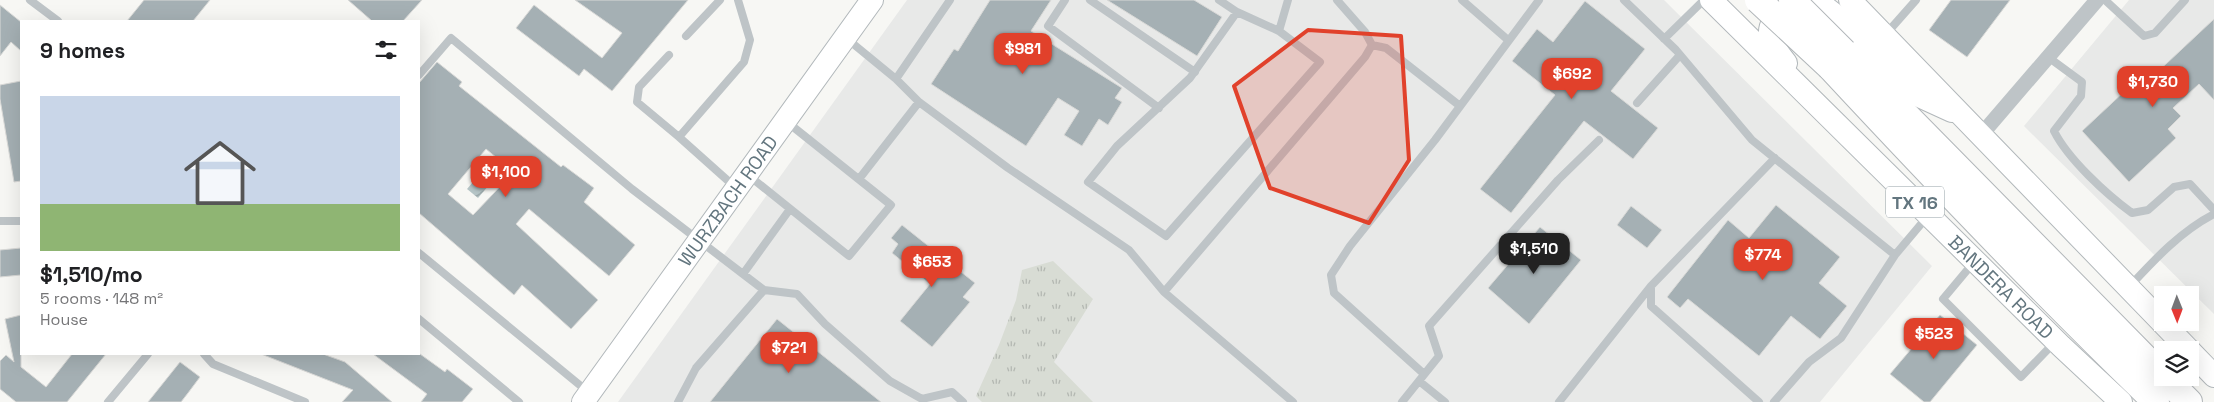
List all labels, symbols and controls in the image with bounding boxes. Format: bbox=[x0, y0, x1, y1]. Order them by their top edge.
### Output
pin: $981 bbox=[993, 32, 1053, 75]
icon: filters bbox=[372, 36, 400, 64]
text: 9 homes bbox=[40, 37, 125, 64]
text: $981 bbox=[1005, 38, 1041, 59]
pin: $692 bbox=[1542, 58, 1602, 100]
text: $692 bbox=[1553, 63, 1591, 84]
pin: $1,730 bbox=[2112, 66, 2194, 108]
text: $1,730 bbox=[2128, 71, 2178, 92]
icon: home bbox=[175, 128, 265, 218]
street label: WURZBACH ROAD bbox=[672, 130, 783, 271]
pin: $1,100 bbox=[465, 156, 547, 198]
text: $1,100 bbox=[482, 161, 530, 182]
road number: TX 16 bbox=[1886, 186, 1944, 218]
street label: BANDERA ROAD bbox=[1943, 229, 2059, 344]
pin: $1,510 bbox=[1493, 232, 1575, 275]
text: $1,510 bbox=[1510, 238, 1558, 259]
pin: $774 bbox=[1733, 238, 1793, 281]
text: $774 bbox=[1745, 244, 1781, 265]
pin: $653 bbox=[902, 246, 962, 288]
text: $653 bbox=[913, 251, 951, 272]
text: $1,510/mo bbox=[40, 261, 143, 288]
north arrow bbox=[2154, 286, 2199, 331]
map controls bbox=[2154, 286, 2199, 386]
text: 5 rooms · 148 m² bbox=[40, 288, 163, 309]
text: House bbox=[40, 309, 88, 330]
pin: $523 bbox=[1904, 318, 1964, 360]
text: $523 bbox=[1915, 323, 1953, 344]
pin: $721 bbox=[759, 332, 819, 374]
text: $721 bbox=[771, 337, 807, 358]
button: layers bbox=[2154, 341, 2199, 386]

